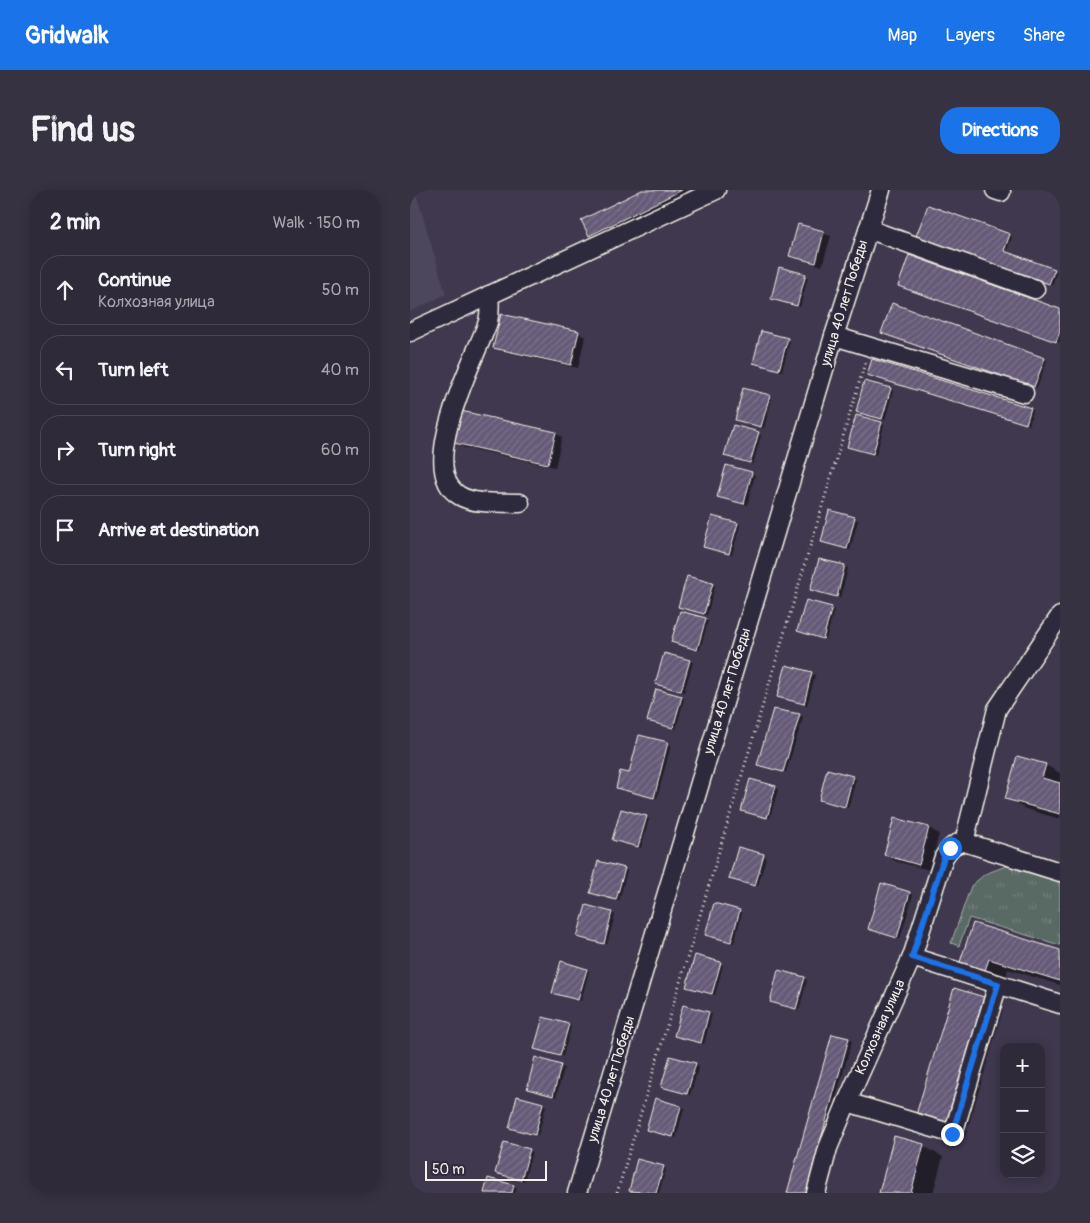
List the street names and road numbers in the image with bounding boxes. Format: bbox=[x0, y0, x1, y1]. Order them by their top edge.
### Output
street label: улица 40 лет Победы bbox=[816, 238, 871, 369]
street label: улица 40 лет Победы bbox=[699, 626, 754, 757]
street label: Колхозная улица bbox=[851, 977, 909, 1077]
street label: улица 40 лет Победы bbox=[583, 1014, 638, 1145]

